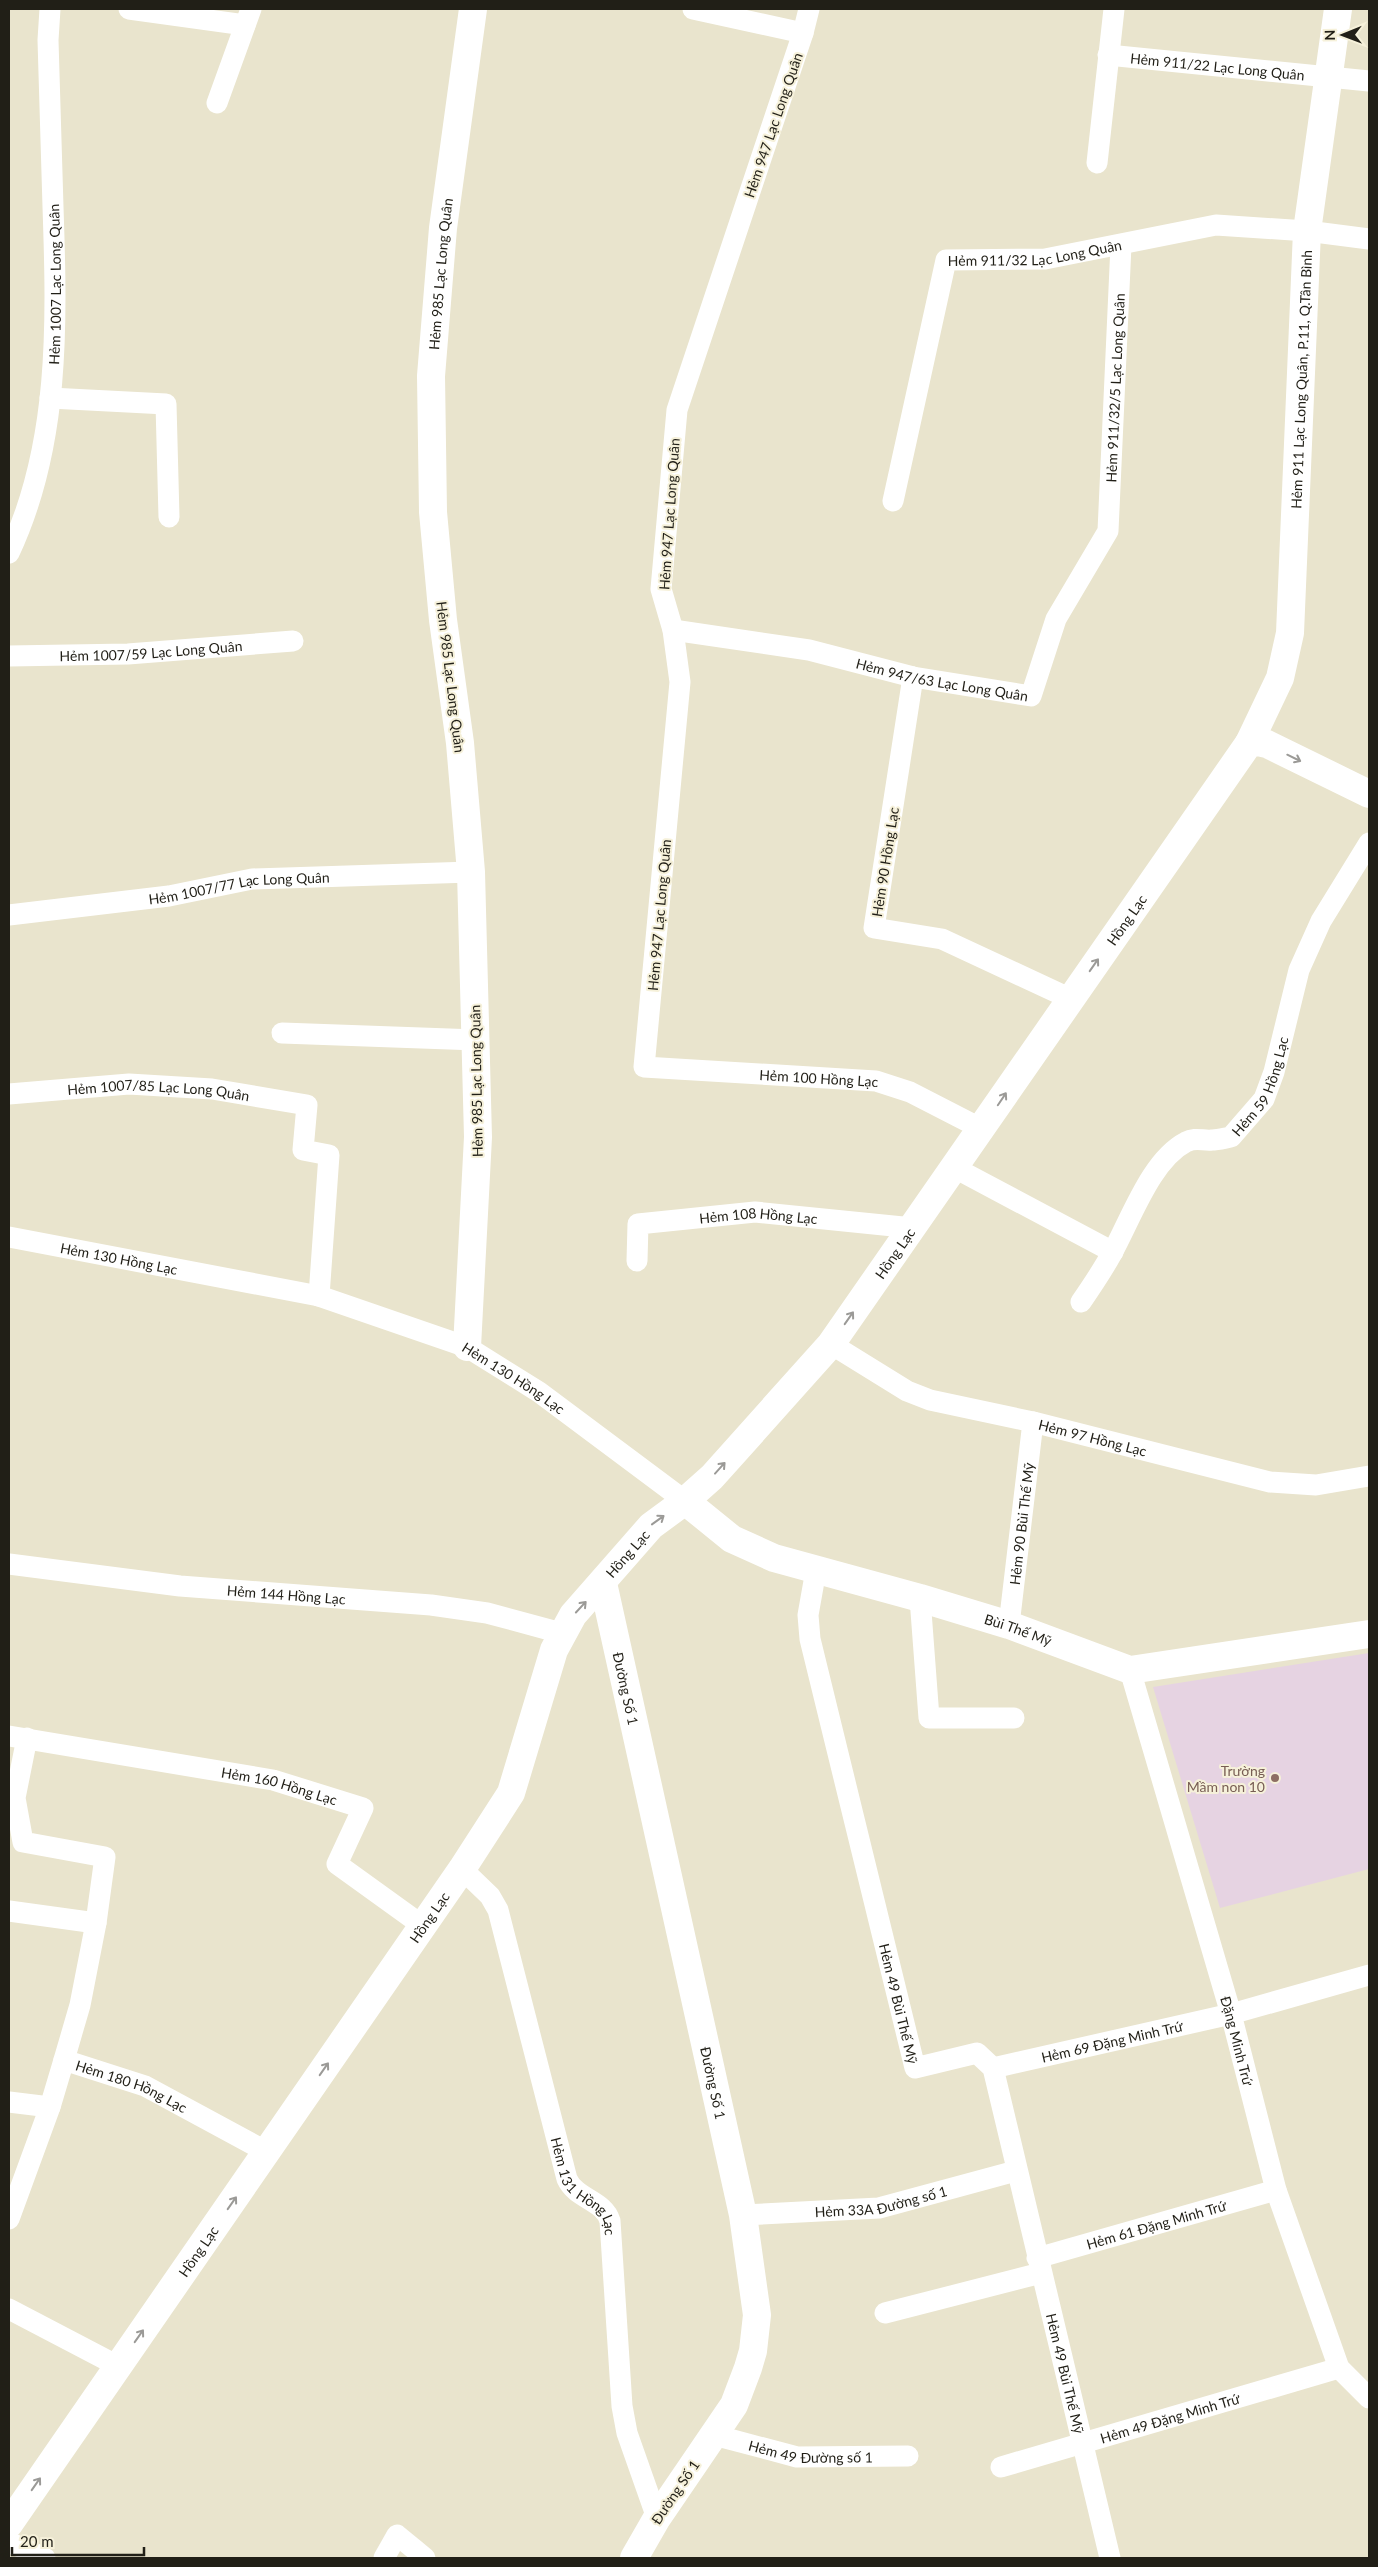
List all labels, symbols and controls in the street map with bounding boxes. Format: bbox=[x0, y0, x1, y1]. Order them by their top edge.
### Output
north arrow bbox=[1318, 10, 1368, 60]
text: N bbox=[1321, 30, 1338, 41]
street label: Hẻm 911/22 Lạc Long Quân bbox=[1130, 49, 1305, 83]
street label: Hẻm 947 Lạc Long Quân bbox=[740, 50, 806, 200]
street label: Hẻm 985 Lạc Long Quân bbox=[425, 197, 456, 350]
street label: Hẻm 1007 Lạc Long Quân bbox=[44, 204, 63, 365]
street label: Hẻm 911/32 Lạc Long Quân bbox=[948, 236, 1123, 268]
street label: Hẻm 911 Lạc Long Quân, P.11, Q.Tân Bình bbox=[1287, 250, 1315, 509]
street label: Hẻm 911/32/5 Lạc Long Quân bbox=[1102, 293, 1127, 483]
street label: Hẻm 947 Lạc Long Quân bbox=[655, 437, 683, 591]
street label: Hẻm 985 Lạc Long Quân bbox=[433, 600, 469, 754]
street label: Hẻm 1007/59 Lạc Long Quân bbox=[59, 637, 243, 664]
street label: Hẻm 947/63 Lạc Long Quân bbox=[854, 654, 1029, 704]
one-way arrow bbox=[1286, 753, 1301, 763]
street label: Hẻm 90 Hồng Lạc bbox=[868, 806, 902, 918]
street label: Hẻm 947 Lạc Long Quân bbox=[644, 838, 674, 992]
street label: Hẻm 1007/77 Lạc Long Quân bbox=[147, 868, 330, 907]
street label: Hồng Lạc bbox=[1103, 891, 1150, 948]
one-way arrow bbox=[1089, 958, 1099, 972]
street label: Hẻm 985 Lạc Long Quân bbox=[466, 1005, 486, 1157]
street label: Hẻm 59 Hồng Lạc bbox=[1228, 1034, 1291, 1139]
street label: Hẻm 100 Hồng Lạc bbox=[759, 1065, 879, 1090]
street label: Hẻm 1007/85 Lạc Long Quân bbox=[67, 1075, 251, 1104]
one-way arrow bbox=[997, 1092, 1007, 1106]
street label: Hẻm 108 Hồng Lạc bbox=[698, 1203, 819, 1227]
street label: Hồng Lạc bbox=[871, 1224, 918, 1282]
street label: Hẻm 130 Hồng Lạc bbox=[59, 1238, 179, 1277]
one-way arrow bbox=[844, 1311, 854, 1325]
street label: Hẻm 130 Hồng Lạc bbox=[459, 1338, 569, 1417]
street label: Hẻm 97 Hồng Lạc bbox=[1037, 1415, 1149, 1459]
one-way arrow bbox=[714, 1461, 726, 1474]
street label: Hẻm 90 Bùi Thế Mỹ bbox=[1005, 1461, 1037, 1586]
one-way arrow bbox=[651, 1515, 665, 1525]
street label: Hồng Lạc bbox=[602, 1526, 653, 1581]
street label: Hẻm 144 Hồng Lạc bbox=[226, 1581, 347, 1607]
one-way arrow bbox=[575, 1600, 587, 1613]
street label: Bùi Thế Mỹ bbox=[983, 1610, 1055, 1649]
street label: Đường Số 1 bbox=[610, 1651, 643, 1726]
place label: Trường Mầm non 10 bbox=[1187, 1762, 1265, 1795]
street label: Hẻm 160 Hồng Lạc bbox=[220, 1763, 340, 1808]
marker: Trường Mầm non 10 bbox=[1269, 1772, 1281, 1784]
street label: Hồng Lạc bbox=[405, 1888, 452, 1946]
street label: Hẻm 49 Bùi Thế Mỹ bbox=[876, 1942, 922, 2066]
street label: Đặng Minh Trứ bbox=[1218, 1994, 1258, 2088]
street label: Hẻm 69 Đặng Minh Trứ bbox=[1039, 2016, 1186, 2065]
street label: Đường Số 1 bbox=[697, 2045, 730, 2121]
street label: Hẻm 180 Hồng Lạc bbox=[74, 2056, 190, 2116]
one-way arrow bbox=[319, 2062, 329, 2076]
street label: Hẻm 131 Hồng Lạc bbox=[548, 2135, 619, 2236]
street label: Hẻm 33A Đường số 1 bbox=[814, 2182, 949, 2220]
one-way arrow bbox=[227, 2196, 237, 2210]
street label: Hẻm 61 Đặng Minh Trứ bbox=[1084, 2196, 1229, 2252]
street label: Hồng Lạc bbox=[174, 2222, 222, 2280]
street label: Hẻm 49 Bùi Thế Mỹ bbox=[1043, 2311, 1089, 2436]
one-way arrow bbox=[134, 2329, 144, 2343]
street label: Hẻm 49 Đặng Minh Trứ bbox=[1098, 2389, 1243, 2446]
street label: Hẻm 49 Đường số 1 bbox=[747, 2436, 873, 2466]
street label: Đường Số 1 bbox=[647, 2457, 703, 2527]
one-way arrow bbox=[31, 2477, 41, 2491]
scale bar bbox=[12, 2524, 145, 2556]
text: 20 m bbox=[20, 2532, 54, 2550]

